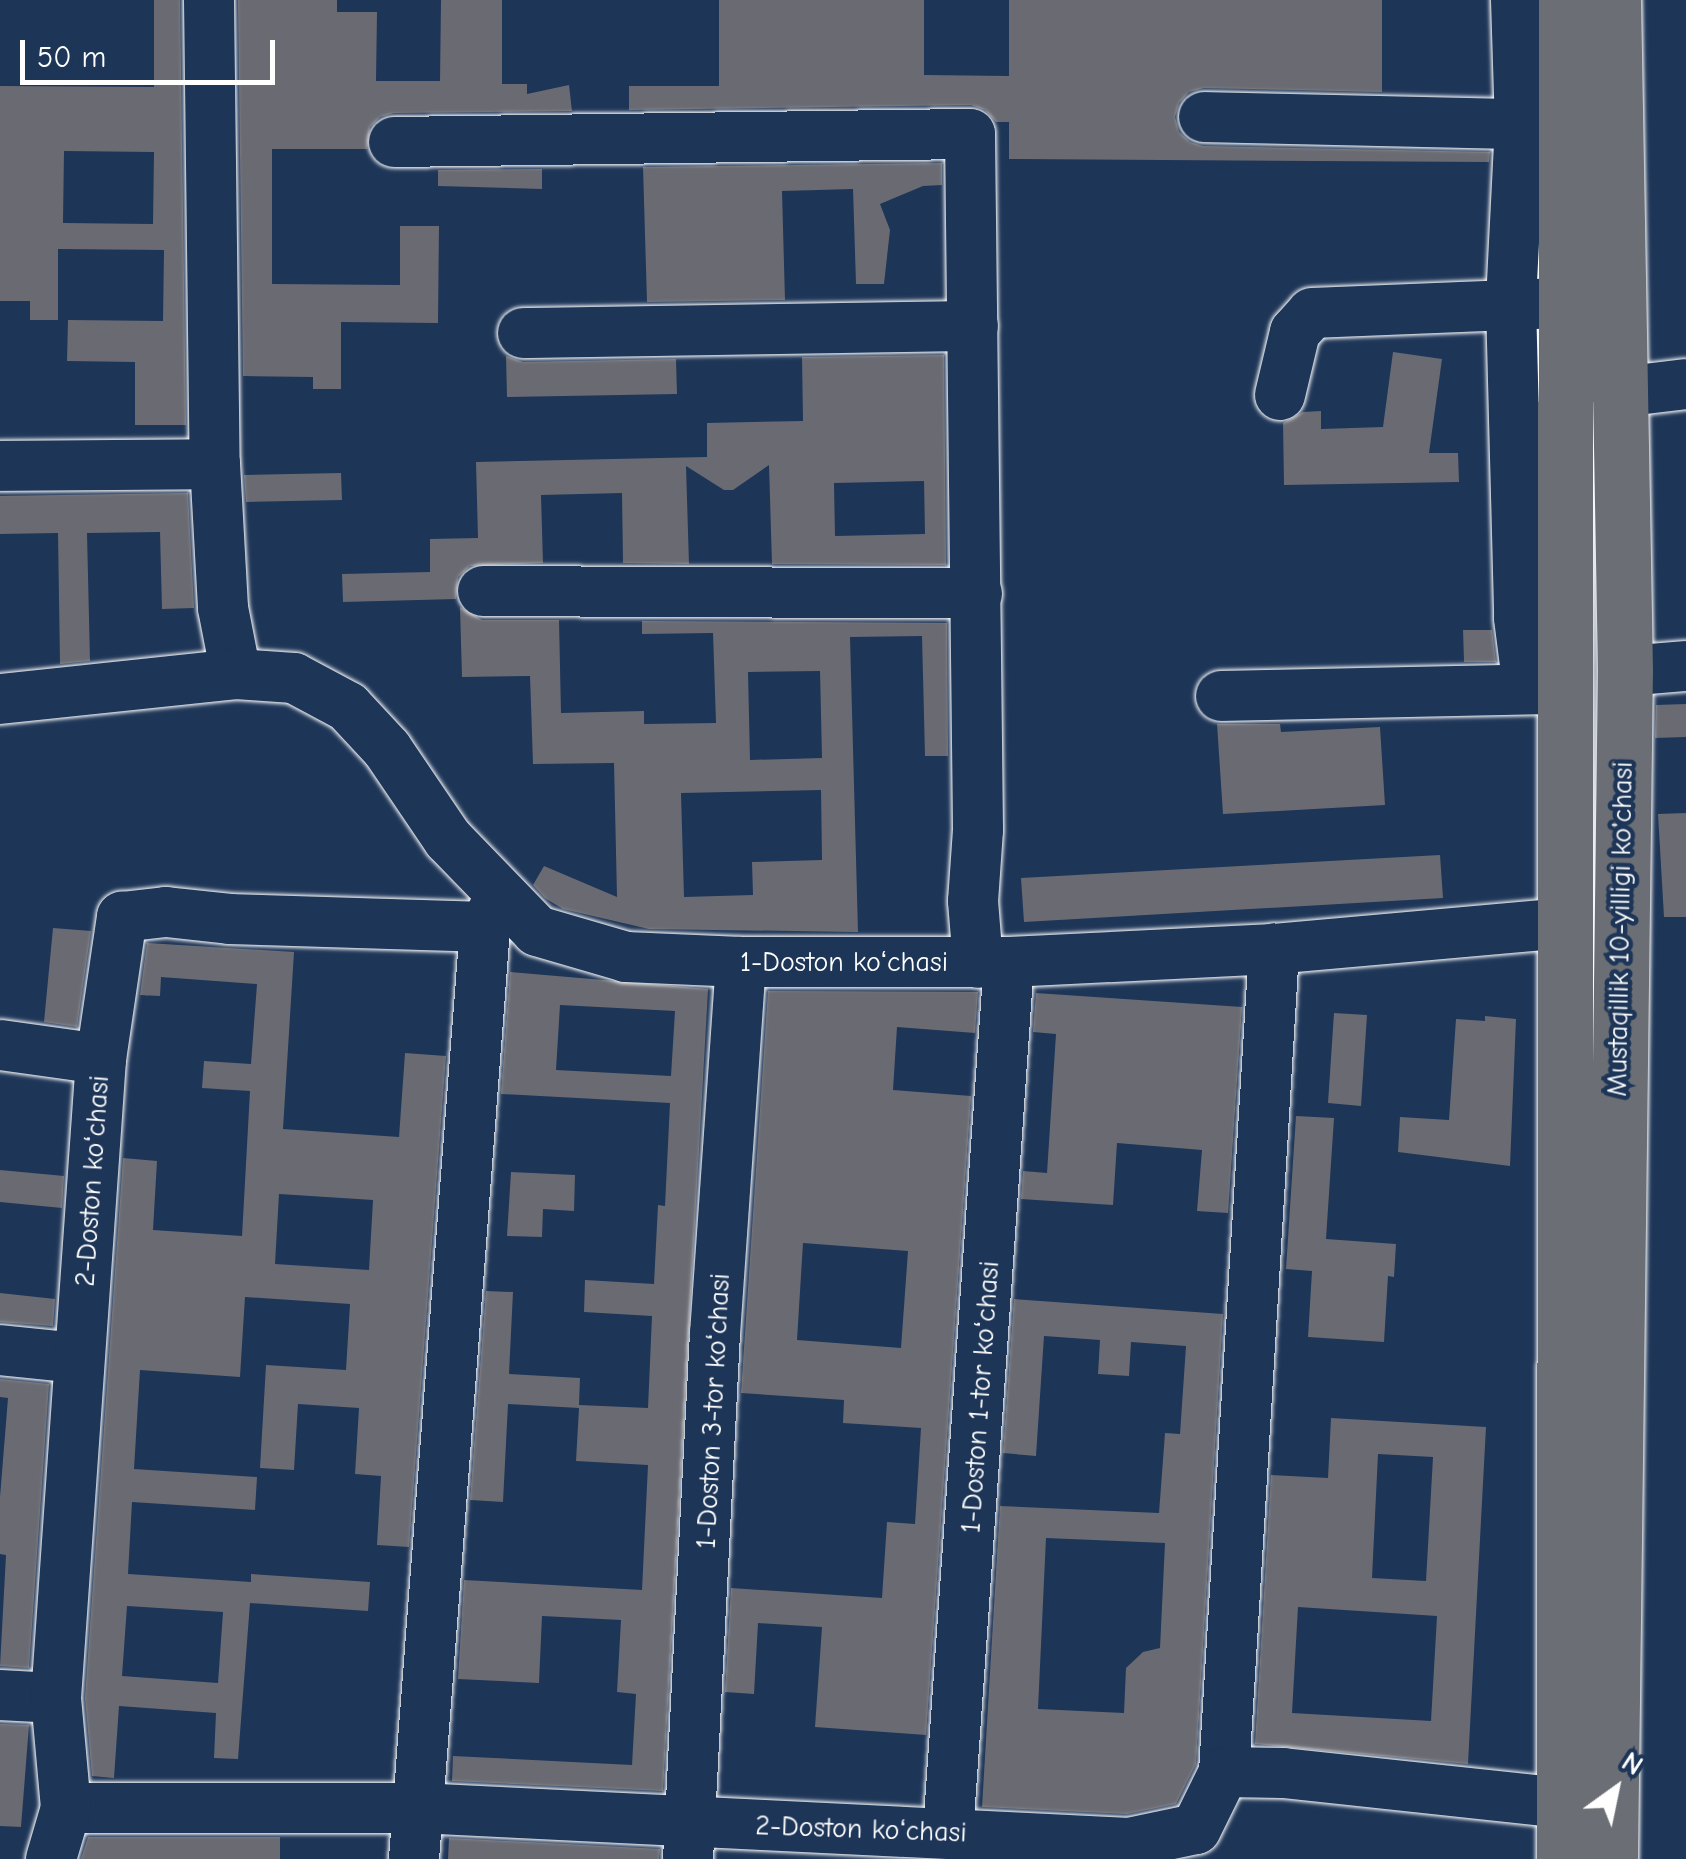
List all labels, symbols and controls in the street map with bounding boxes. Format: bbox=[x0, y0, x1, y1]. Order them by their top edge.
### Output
scale bar bbox=[25, 20, 280, 82]
text: 50 m bbox=[37, 40, 106, 75]
street label: Mustaqillik 10-yilligi ko'chasi bbox=[1600, 761, 1640, 1097]
street label: 1-Doston koʻchasi bbox=[740, 945, 948, 979]
street label: 2-Doston koʻchasi bbox=[68, 1074, 116, 1288]
street label: 1-Doston 1-tor koʻchasi bbox=[954, 1260, 1006, 1534]
street label: 1-Doston 3-tor koʻchasi bbox=[689, 1272, 737, 1550]
north arrow bbox=[1566, 1739, 1666, 1839]
text: N bbox=[1616, 1745, 1649, 1782]
street label: 2-Doston koʻchasi bbox=[755, 1809, 967, 1849]

